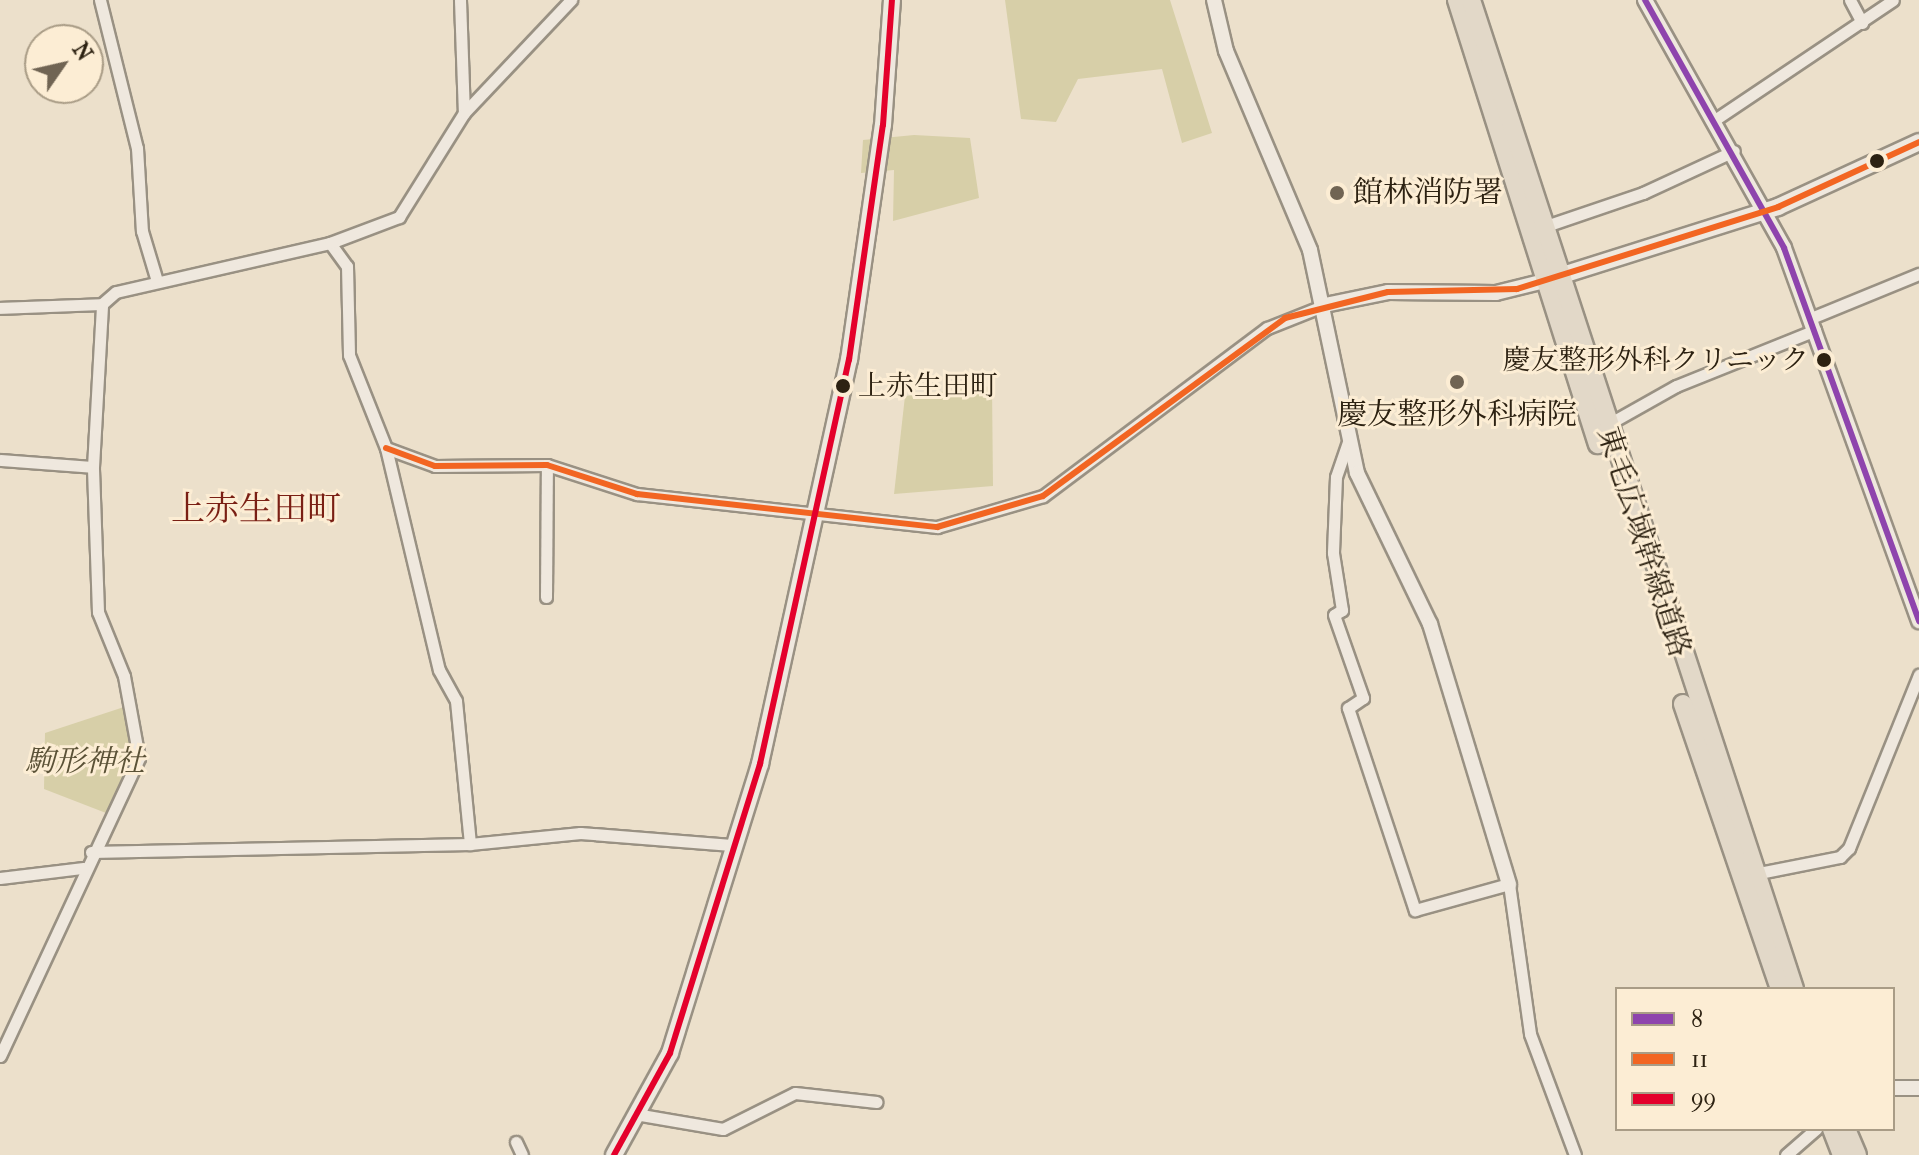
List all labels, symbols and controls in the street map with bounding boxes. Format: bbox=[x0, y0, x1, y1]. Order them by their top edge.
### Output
north arrow bbox=[24, 24, 104, 104]
text: N bbox=[67, 37, 98, 66]
unlabelled marker bbox=[1869, 153, 1885, 169]
place label: 館林消防署 bbox=[1353, 175, 1503, 211]
marker: 館林消防署 bbox=[1328, 184, 1346, 202]
place label: 慶友整形外科クリニック bbox=[1501, 343, 1809, 377]
marker: 慶友整形外科クリニック bbox=[1816, 352, 1832, 368]
place label: 上赤生田町 bbox=[858, 369, 998, 403]
marker: 慶友整形外科病院 bbox=[1446, 371, 1468, 393]
marker: 上赤生田町 bbox=[835, 378, 851, 394]
place label: 慶友整形外科病院 bbox=[1337, 397, 1577, 433]
street label: 東毛広域幹線道路 bbox=[1589, 422, 1697, 662]
district label: 上赤生田町 bbox=[171, 490, 341, 530]
park label: 駒形神社 bbox=[25, 744, 145, 780]
legend bbox=[1615, 987, 1895, 1131]
text: 8 bbox=[1691, 1005, 1703, 1033]
text: 11 bbox=[1691, 1045, 1708, 1073]
text: 99 bbox=[1691, 1085, 1716, 1113]

